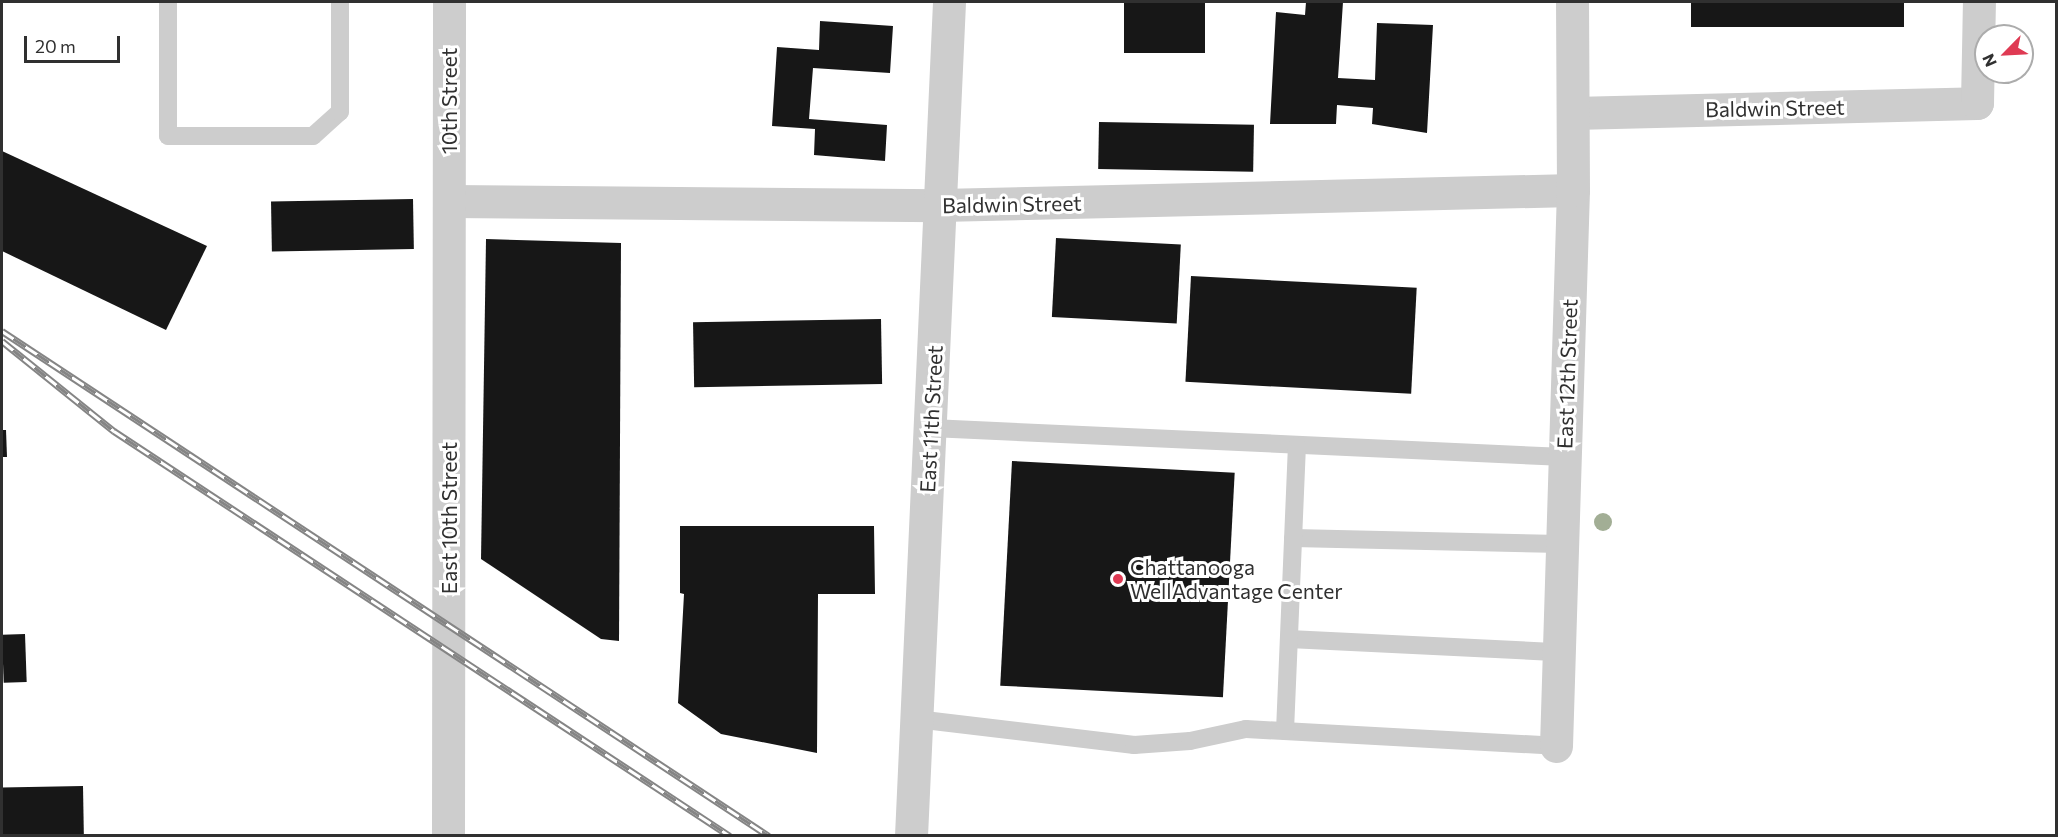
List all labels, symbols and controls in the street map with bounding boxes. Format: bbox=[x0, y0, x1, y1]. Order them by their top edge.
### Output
scale bar bbox=[27, 24, 123, 62]
north arrow bbox=[1974, 24, 2034, 84]
text: 20 m bbox=[35, 35, 76, 57]
street label: 10th Street bbox=[436, 48, 462, 154]
text: N bbox=[1978, 51, 2000, 70]
street label: Baldwin Street bbox=[1705, 94, 1845, 122]
street label: Baldwin Street bbox=[942, 190, 1082, 218]
street label: East 12th Street bbox=[1552, 298, 1582, 450]
street label: East 11th Street bbox=[915, 345, 947, 493]
street label: East 10th Street bbox=[436, 442, 462, 594]
place label: Chattanooga WellAdvantage Center bbox=[1130, 554, 1343, 604]
marker: Chattanooga WellAdvantage Center bbox=[1111, 572, 1125, 586]

